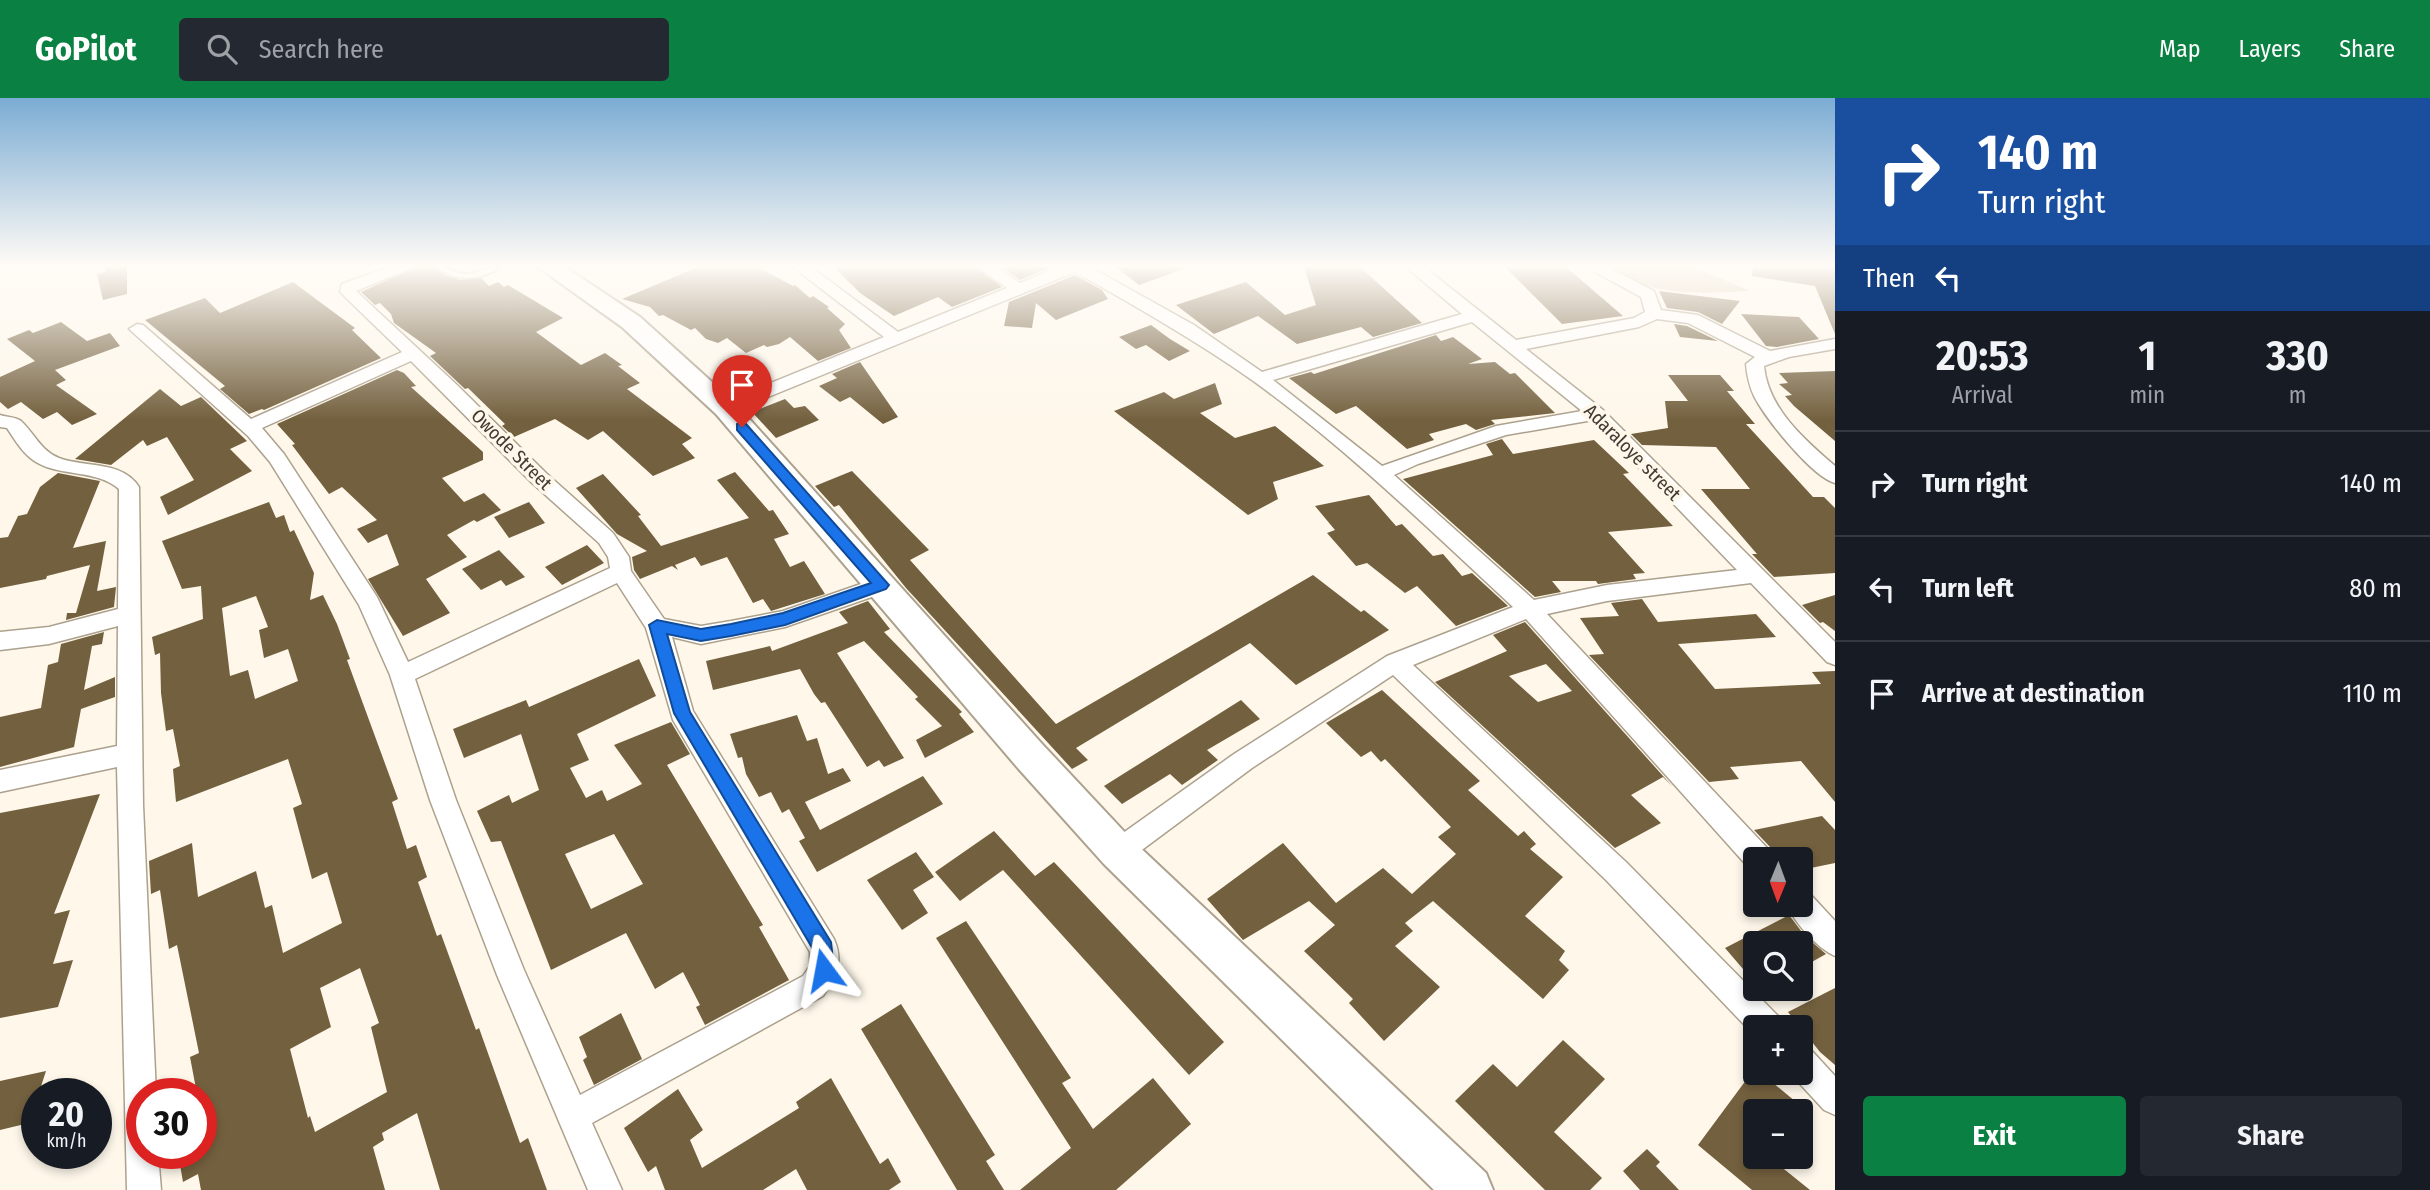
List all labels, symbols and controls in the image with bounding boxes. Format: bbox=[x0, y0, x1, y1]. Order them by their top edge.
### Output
search box bbox=[179, 18, 669, 81]
text: GoPilot bbox=[35, 29, 137, 69]
icon: search bbox=[203, 30, 241, 68]
text: Search here bbox=[259, 34, 384, 65]
text: Map bbox=[2159, 35, 2201, 63]
text: Layers bbox=[2239, 35, 2301, 63]
text: Share bbox=[2339, 35, 2395, 63]
text: 140 m bbox=[1978, 123, 2098, 182]
icon: right bbox=[1863, 126, 1954, 217]
text: Turn right bbox=[1978, 183, 2105, 221]
icon: left bbox=[1929, 259, 1967, 297]
text: Then bbox=[1863, 263, 1915, 294]
text: 20:53 bbox=[1936, 331, 2029, 381]
text: 1 bbox=[2138, 331, 2156, 381]
text: 330 bbox=[2266, 331, 2329, 381]
pin bbox=[712, 355, 772, 427]
icon: arrive bbox=[723, 366, 761, 404]
text: Arrival bbox=[1952, 381, 2013, 409]
text: min bbox=[2130, 381, 2165, 409]
text: m bbox=[2289, 381, 2306, 409]
street label: Adaraloye street bbox=[1580, 399, 1686, 506]
street label: Owode Street bbox=[466, 404, 557, 495]
icon: right bbox=[1863, 465, 1901, 503]
text: Turn right bbox=[1922, 468, 2028, 499]
text: 140 m bbox=[2340, 468, 2402, 499]
icon: left bbox=[1863, 570, 1901, 608]
text: Turn left bbox=[1922, 573, 2014, 604]
text: 80 m bbox=[2349, 573, 2402, 604]
icon: arrive bbox=[1863, 675, 1901, 713]
text: Arrive at destination bbox=[1922, 678, 2145, 709]
text: 110 m bbox=[2342, 678, 2402, 709]
north arrow bbox=[1743, 847, 1813, 917]
map controls bbox=[1743, 847, 1813, 1169]
button: search bbox=[1743, 931, 1813, 1001]
position arrow bbox=[787, 933, 861, 1007]
button: + bbox=[1743, 1015, 1813, 1085]
speed limit sign: 30 bbox=[126, 1078, 217, 1169]
text: 20 bbox=[49, 1093, 84, 1135]
button: Exit bbox=[1863, 1096, 2126, 1176]
button: Share bbox=[2140, 1096, 2402, 1176]
button: − bbox=[1743, 1099, 1813, 1169]
text: km/h bbox=[46, 1130, 87, 1152]

